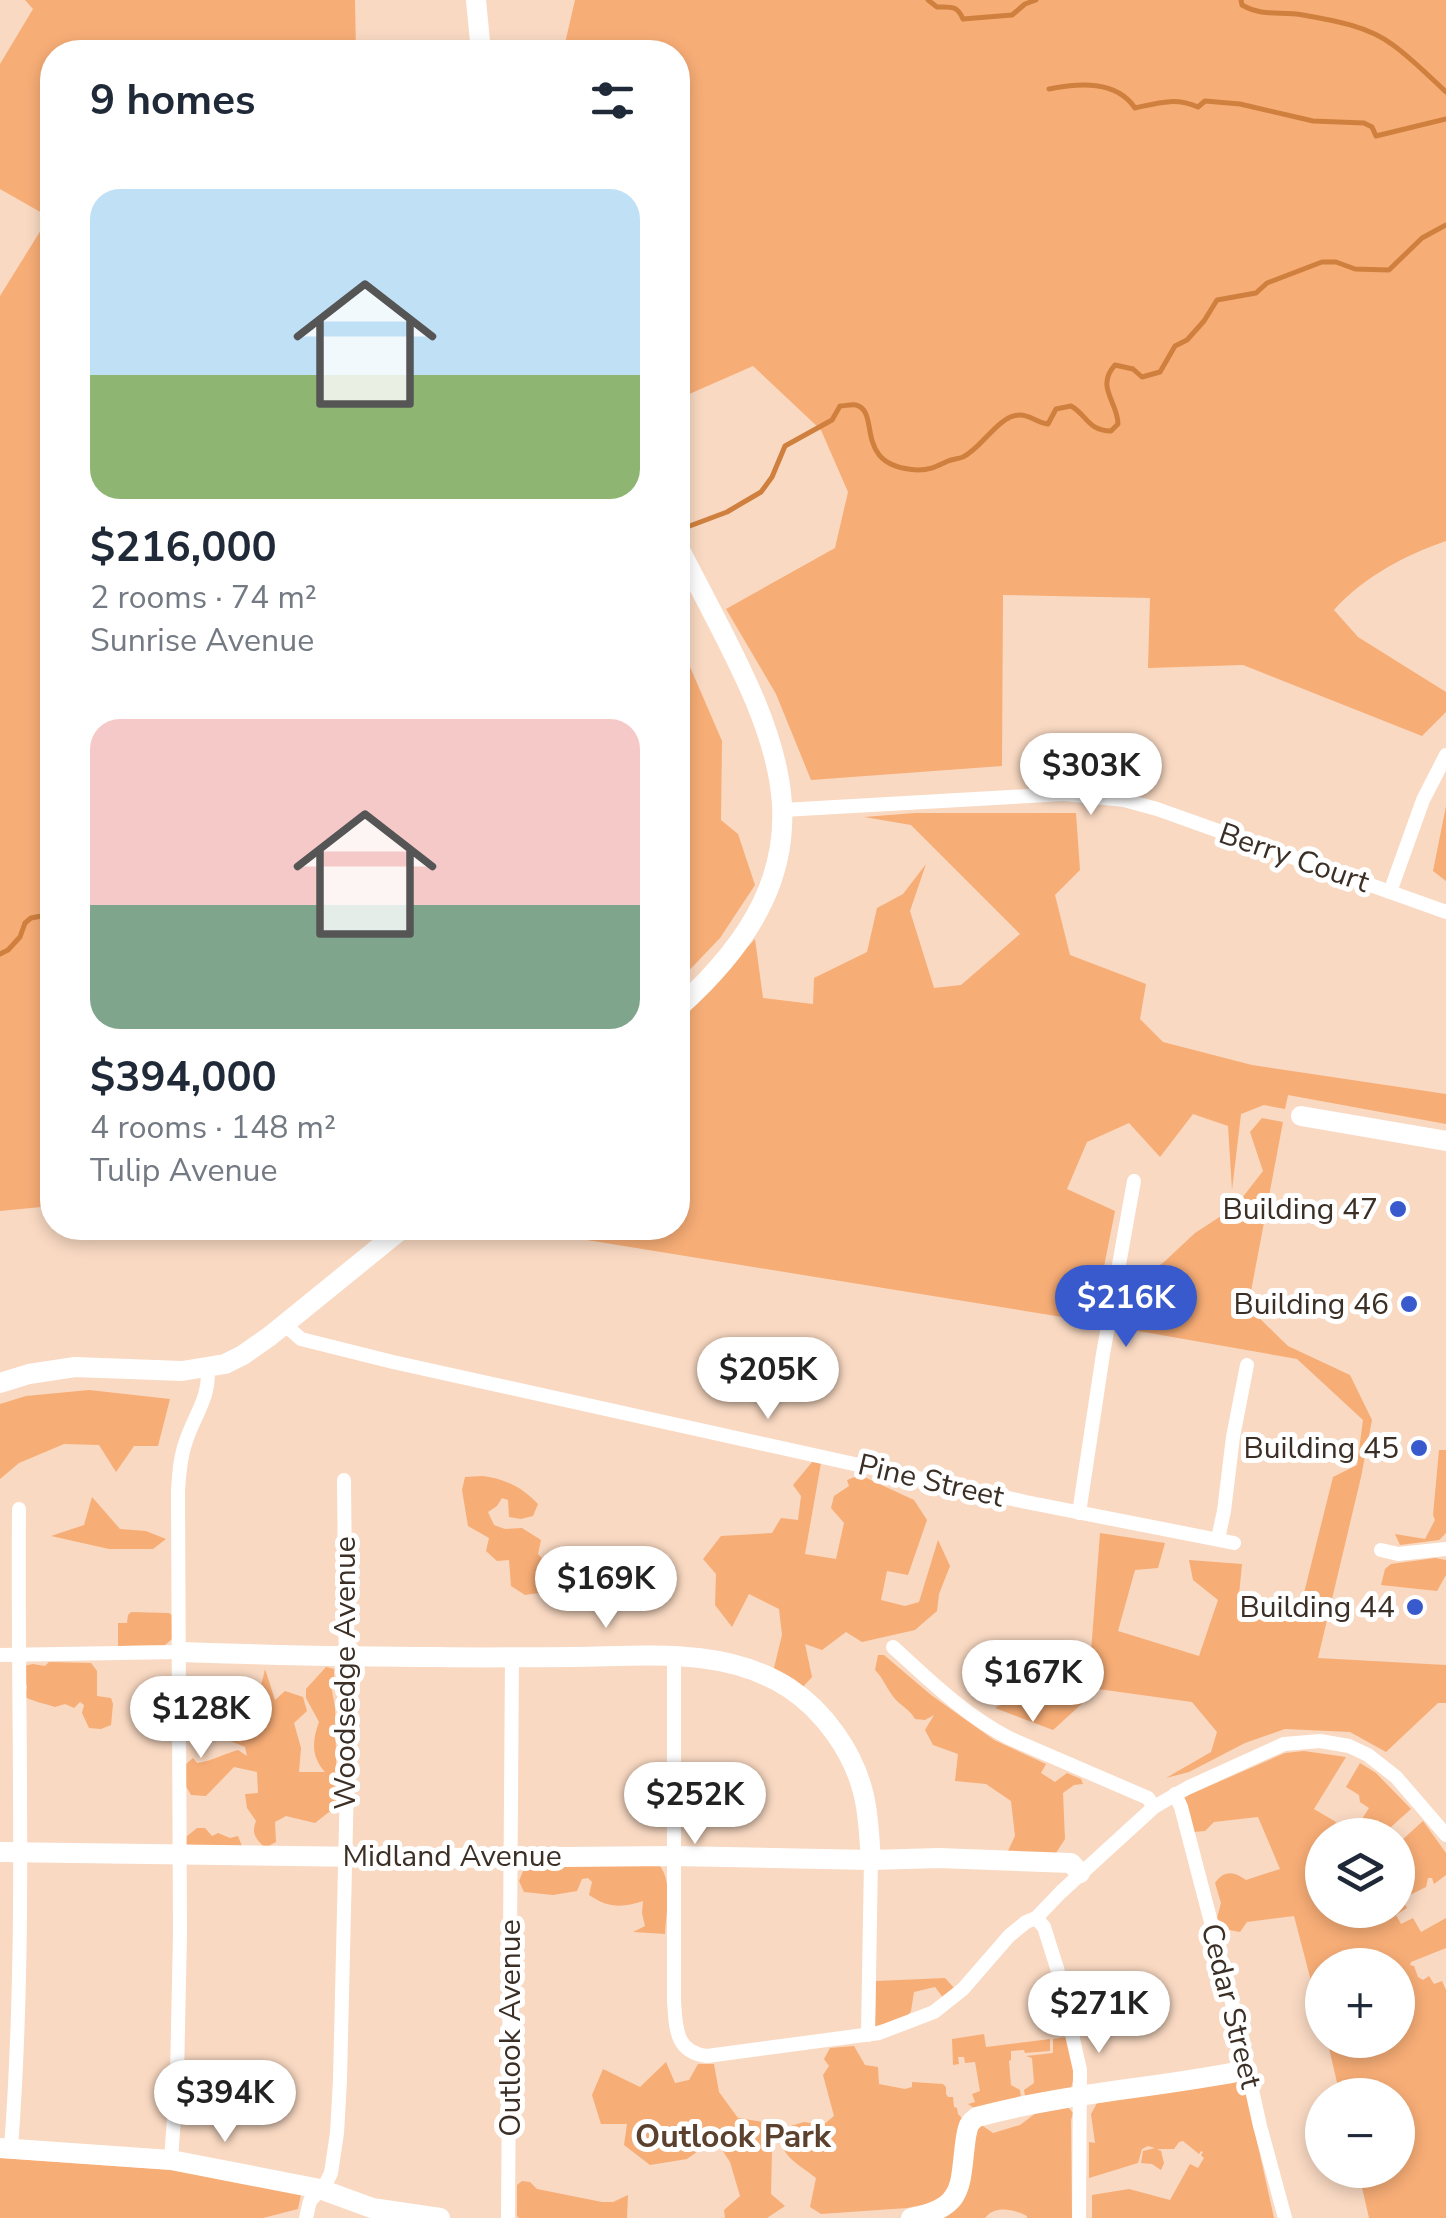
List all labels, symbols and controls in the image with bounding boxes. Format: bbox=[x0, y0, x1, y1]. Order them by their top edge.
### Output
text: 9 homes bbox=[90, 72, 255, 129]
icon: filters bbox=[585, 73, 640, 128]
icon: home bbox=[275, 254, 455, 434]
text: $216,000 bbox=[90, 519, 277, 576]
text: 2 rooms · 74 m² bbox=[90, 576, 317, 619]
text: Sunrise Avenue bbox=[90, 619, 314, 662]
pin: $303K bbox=[1021, 733, 1161, 818]
text: $303K bbox=[1042, 744, 1140, 787]
icon: home bbox=[275, 784, 455, 964]
street label: Berry Court bbox=[1213, 813, 1375, 903]
text: $394,000 bbox=[90, 1049, 277, 1106]
text: 4 rooms · 148 m² bbox=[90, 1106, 336, 1149]
text: Tulip Avenue bbox=[90, 1149, 278, 1192]
place label: Building 47 bbox=[1222, 1189, 1378, 1230]
marker: Building 47 bbox=[1387, 1198, 1409, 1220]
pin: $216K bbox=[1056, 1265, 1196, 1350]
text: $216K bbox=[1077, 1276, 1175, 1319]
place label: Building 46 bbox=[1233, 1284, 1389, 1325]
marker: Building 46 bbox=[1398, 1293, 1420, 1315]
pin: $205K bbox=[698, 1337, 838, 1422]
text: $205K bbox=[719, 1348, 817, 1391]
place label: Building 45 bbox=[1243, 1428, 1399, 1469]
marker: Building 45 bbox=[1408, 1437, 1430, 1459]
street label: Pine Street bbox=[854, 1444, 1008, 1518]
street label: Woodsedge Avenue bbox=[325, 1536, 366, 1810]
pin: $169K bbox=[536, 1546, 676, 1631]
text: $169K bbox=[557, 1557, 655, 1600]
place label: Building 44 bbox=[1239, 1587, 1395, 1628]
marker: Building 44 bbox=[1404, 1596, 1426, 1618]
pin: $167K bbox=[963, 1640, 1103, 1725]
text: $167K bbox=[984, 1651, 1082, 1694]
pin: $128K bbox=[131, 1676, 271, 1761]
text: $128K bbox=[152, 1687, 250, 1730]
pin: $252K bbox=[625, 1762, 765, 1847]
text: $252K bbox=[646, 1773, 744, 1816]
map controls bbox=[1305, 1818, 1415, 2188]
button: layers bbox=[1305, 1818, 1415, 1928]
street label: Midland Avenue bbox=[342, 1836, 562, 1877]
street label: Outlook Avenue bbox=[490, 1919, 531, 2137]
street label: Cedar Street bbox=[1191, 1919, 1271, 2093]
button: + bbox=[1305, 1948, 1415, 2058]
pin: $271K bbox=[1029, 1971, 1169, 2056]
text: $271K bbox=[1050, 1982, 1148, 2025]
pin: $394K bbox=[155, 2060, 295, 2145]
text: $394K bbox=[176, 2071, 274, 2114]
button: − bbox=[1305, 2078, 1415, 2188]
district label: Outlook Park bbox=[635, 2115, 832, 2158]

